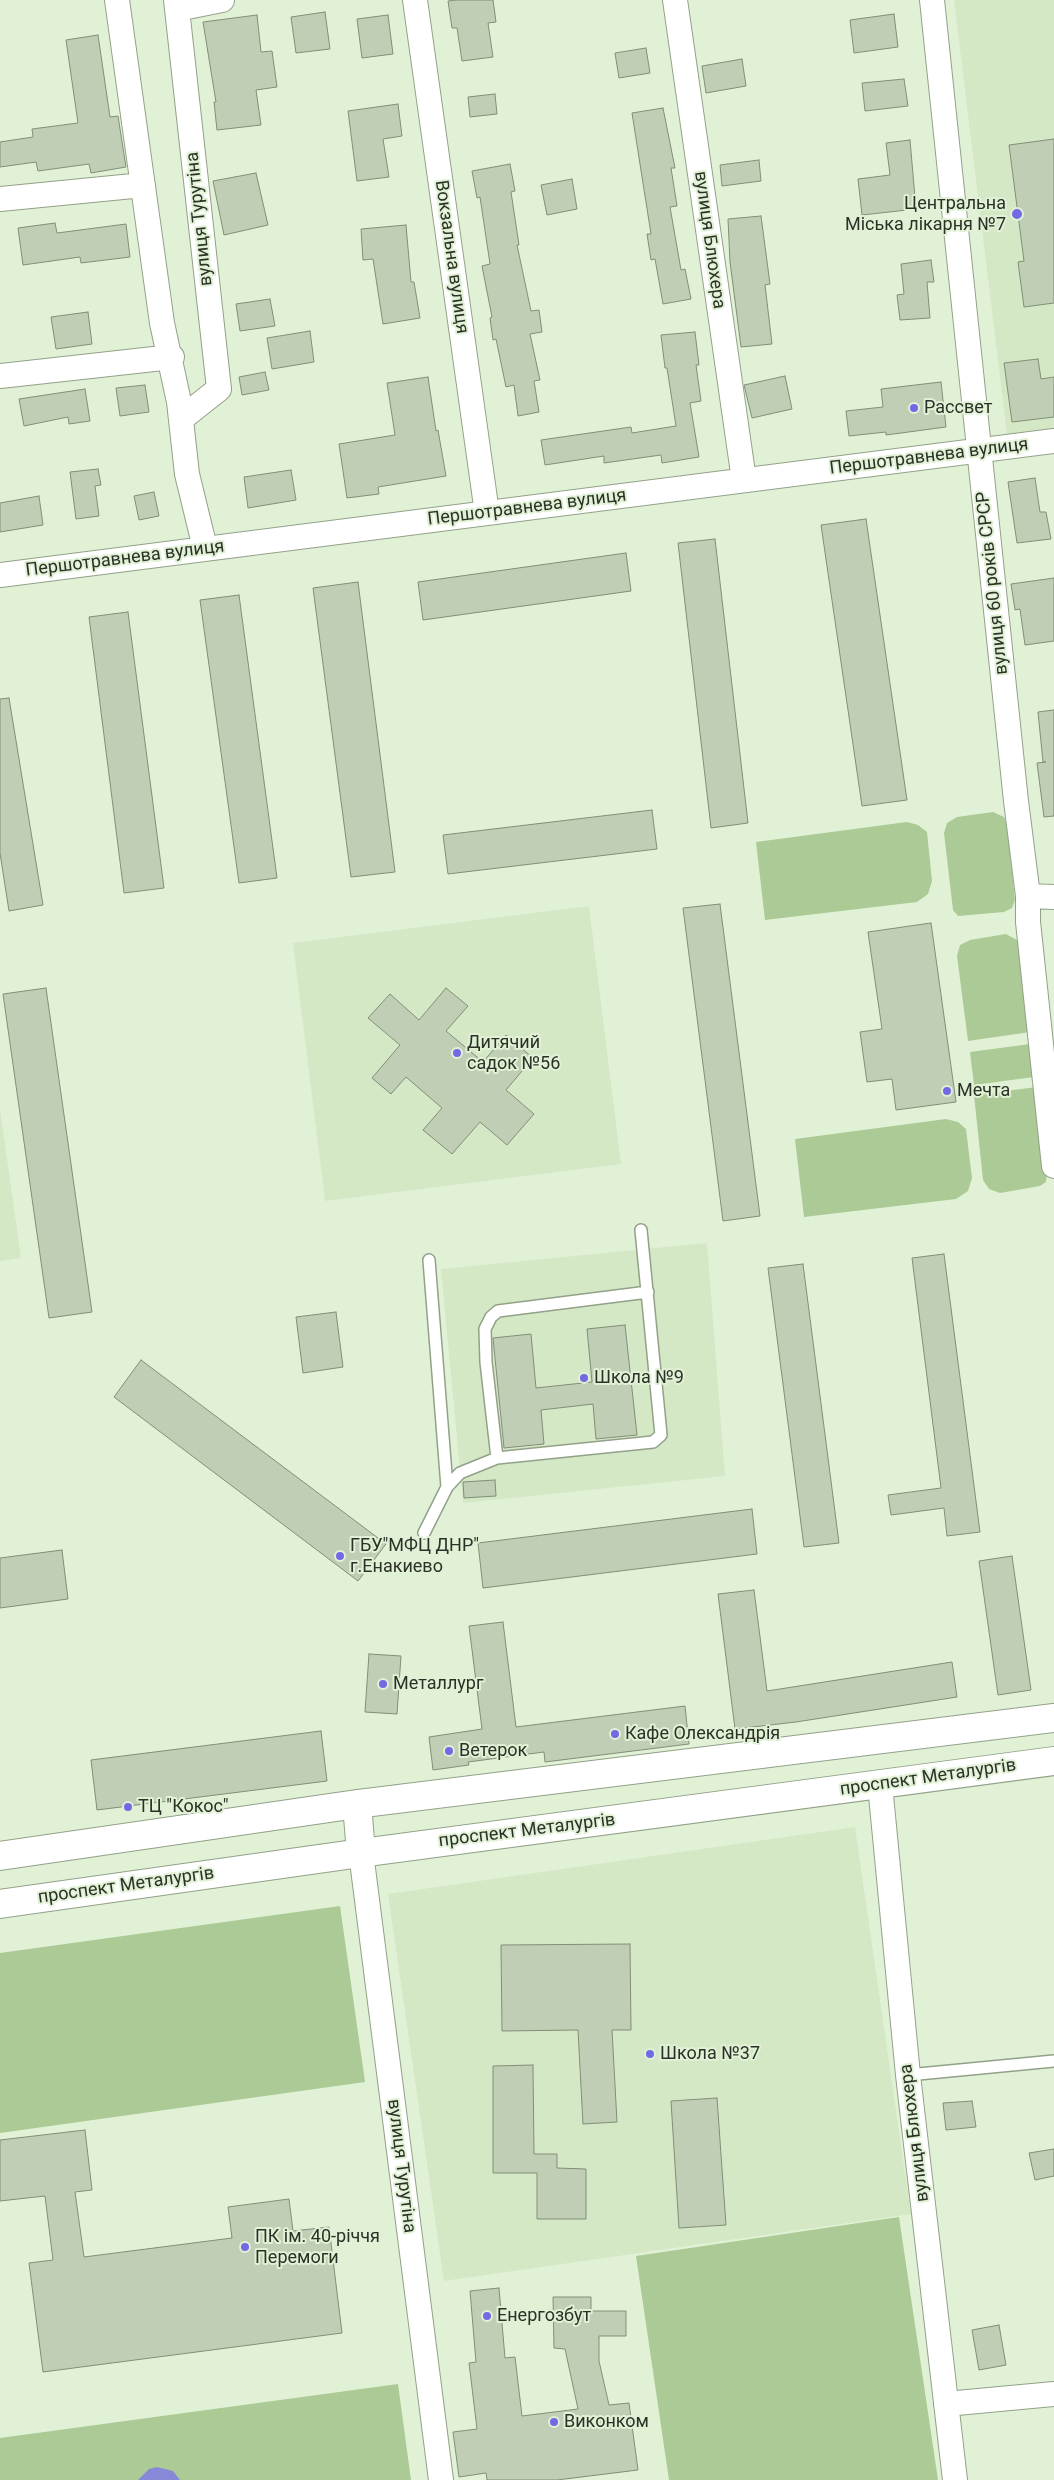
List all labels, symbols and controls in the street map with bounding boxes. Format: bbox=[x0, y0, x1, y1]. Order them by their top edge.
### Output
street label: вулиця Турутіна bbox=[182, 151, 218, 287]
street label: вулиця Блюхера bbox=[689, 170, 729, 310]
street label: Вокзальна вулиця bbox=[430, 179, 472, 335]
place label: Центральна Міська лікарня №7 bbox=[845, 193, 1006, 235]
marker: Центральна Міська лікарня №7 bbox=[1010, 207, 1024, 221]
place label: Рассвет bbox=[924, 397, 992, 419]
marker: Рассвет bbox=[908, 402, 920, 414]
street label: Першотравнева вулиця bbox=[828, 434, 1030, 480]
street label: Першотравнева вулиця bbox=[426, 485, 628, 531]
street label: вулиця 60 років СРСР bbox=[973, 490, 1013, 676]
street label: Першотравнева вулиця bbox=[24, 536, 226, 582]
place label: Дитячий садок №56 bbox=[467, 1032, 560, 1074]
marker: Дитячий садок №56 bbox=[451, 1047, 463, 1059]
place label: Мечта bbox=[957, 1080, 1010, 1102]
marker: Мечта bbox=[941, 1085, 953, 1097]
place label: Школа №9 bbox=[594, 1367, 684, 1389]
marker: Школа №9 bbox=[578, 1372, 590, 1384]
place label: ГБУ"МФЦ ДНР" г.Енакиево bbox=[350, 1535, 479, 1578]
marker: ГБУ"МФЦ ДНР" г.Енакиево bbox=[334, 1550, 346, 1562]
place label: Металлург bbox=[393, 1673, 483, 1695]
marker: Металлург bbox=[377, 1678, 389, 1690]
place label: Кафе Олександрія bbox=[625, 1723, 780, 1745]
marker: Кафе Олександрія bbox=[609, 1728, 621, 1740]
place label: Ветерок bbox=[459, 1740, 527, 1762]
marker: Ветерок bbox=[443, 1745, 455, 1757]
street label: проспект Металургів bbox=[839, 1755, 1017, 1801]
place label: ТЦ "Кокос" bbox=[138, 1796, 229, 1818]
marker: ТЦ "Кокос" bbox=[122, 1801, 134, 1813]
street label: проспект Металургів bbox=[437, 1809, 617, 1853]
street label: проспект Металургів bbox=[37, 1863, 215, 1909]
place label: Школа №37 bbox=[660, 2043, 760, 2065]
marker: Школа №37 bbox=[644, 2048, 656, 2060]
street label: вулиця Блюхера bbox=[896, 2063, 934, 2203]
street label: вулиця Турутіна bbox=[382, 2098, 420, 2234]
place label: ПК ім. 40-річчя Перемоги bbox=[255, 2226, 380, 2268]
marker: ПК ім. 40-річчя Перемоги bbox=[239, 2241, 251, 2253]
place label: Енергозбут bbox=[497, 2305, 591, 2327]
marker: Енергозбут bbox=[481, 2310, 493, 2322]
place label: Виконком bbox=[564, 2411, 649, 2433]
marker: Виконком bbox=[548, 2416, 560, 2428]

